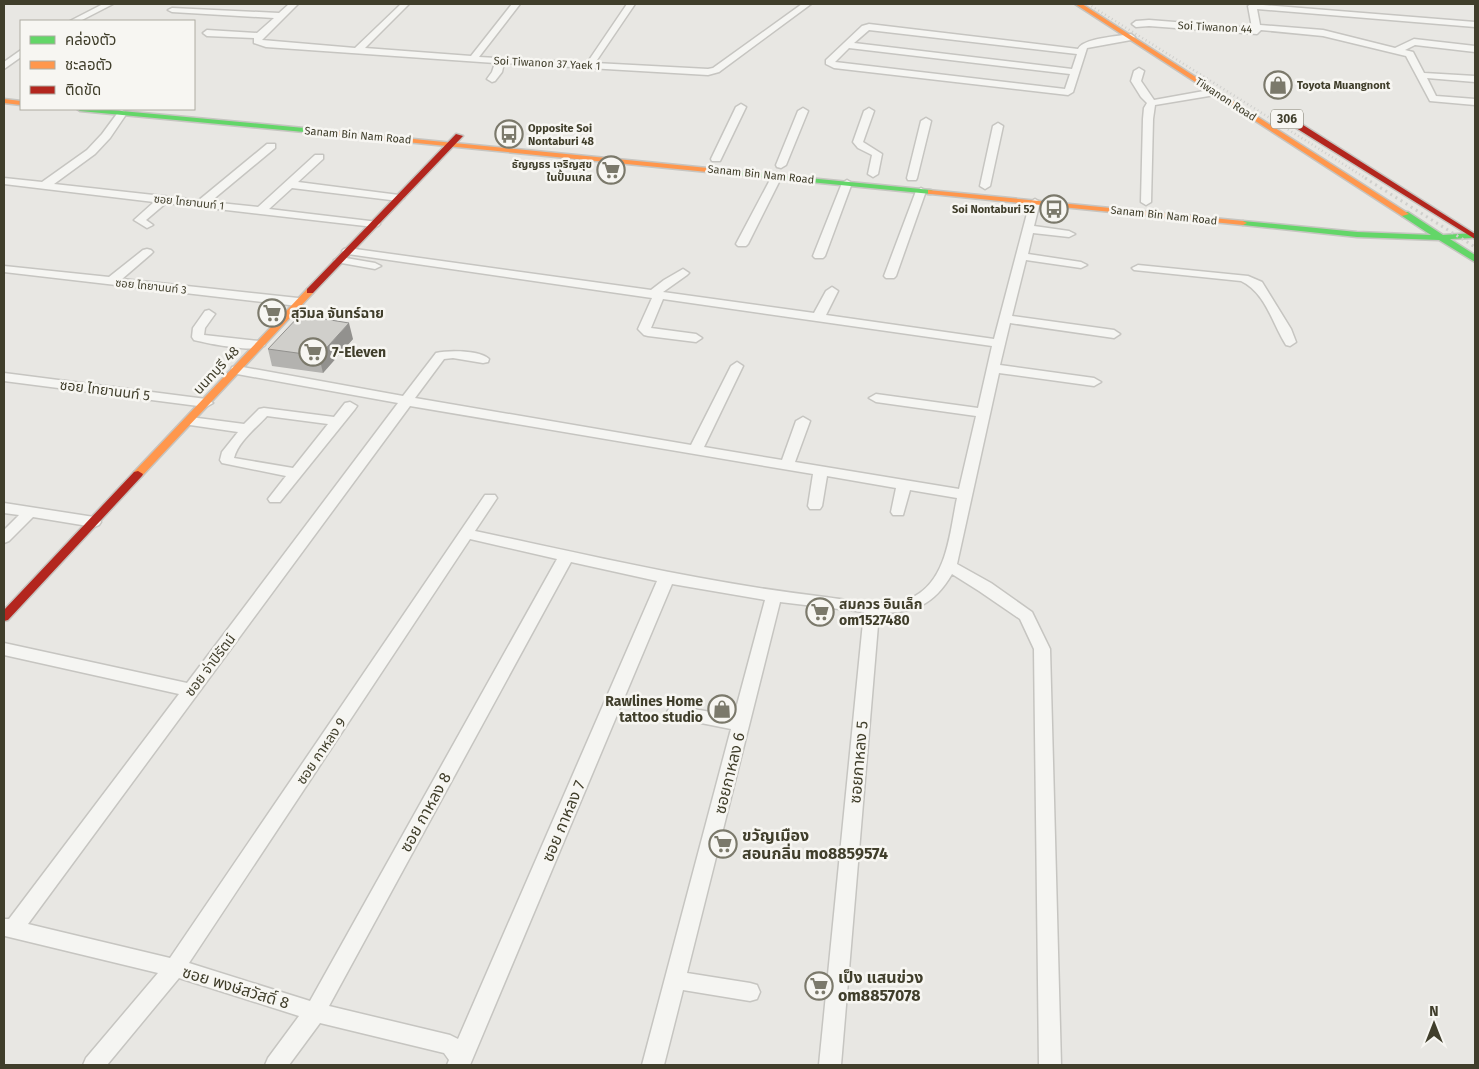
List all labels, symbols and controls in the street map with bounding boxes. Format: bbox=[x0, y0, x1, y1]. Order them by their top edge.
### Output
street label: Soi Tiwanon 44 bbox=[1177, 19, 1253, 36]
legend bbox=[20, 20, 195, 110]
text: คล่องตัว bbox=[65, 31, 116, 49]
street label: Soi Tiwanon 37 Yaek 1 bbox=[493, 54, 601, 73]
text: ชะลอตัว bbox=[65, 56, 112, 74]
shop icon: Toyota Muangnont bbox=[1263, 70, 1293, 100]
street label: Tiwanon Road bbox=[1193, 75, 1259, 124]
place label: Toyota Muangnont bbox=[1297, 79, 1391, 92]
text: ติดขัด bbox=[65, 81, 101, 99]
road number: 306 bbox=[1271, 110, 1303, 128]
bus stop icon: Opposite Soi Nontaburi 48 bbox=[494, 119, 524, 149]
place label: Opposite Soi Nontaburi 48 bbox=[528, 122, 594, 148]
street label: Sanam Bin Nam Road bbox=[304, 124, 412, 147]
supermarket icon: ธัญญธร เจริญสุข ในปั้มแกส bbox=[596, 155, 626, 185]
place label: ธัญญธร เจริญสุข ในปั้มแกส bbox=[512, 158, 592, 184]
street label: Sanam Bin Nam Road bbox=[707, 162, 815, 187]
street label: ซอย ไทยานนท์ 1 bbox=[153, 192, 225, 213]
bus stop icon: Soi Nontaburi 52 bbox=[1039, 194, 1069, 224]
place label: Soi Nontaburi 52 bbox=[952, 203, 1035, 216]
street label: Sanam Bin Nam Road bbox=[1110, 203, 1218, 228]
street label: ซอย ไทยานนท์ 3 bbox=[115, 276, 187, 297]
supermarket icon: สุวิมล จันทร์ฉาย bbox=[257, 298, 287, 328]
place label: สุวิมล จันทร์ฉาย bbox=[291, 305, 384, 322]
supermarket icon: 7-Eleven bbox=[298, 337, 328, 367]
street label: นนทบุรี 48 bbox=[190, 342, 243, 398]
place label: 7-Eleven bbox=[332, 344, 386, 361]
street label: ซอย ไทยานนท์ 5 bbox=[59, 377, 151, 404]
place label: สมควร อินเล็ก om1527480 bbox=[839, 596, 922, 629]
supermarket icon: สมควร อินเล็ก om1527480 bbox=[805, 597, 835, 627]
street label: ซอย จ่าปิรัตน์ bbox=[181, 631, 239, 700]
place label: Rawlines Home tattoo studio bbox=[605, 693, 703, 726]
shop icon: Rawlines Home tattoo studio bbox=[707, 694, 737, 724]
street label: ซอย กาหลง 9 bbox=[293, 715, 350, 788]
street label: ซอยกาหลง 5 bbox=[845, 720, 872, 804]
street label: ซอยกาหลง 6 bbox=[710, 730, 749, 816]
street label: ซอย กาหลง 8 bbox=[396, 769, 455, 855]
street label: ซอย กาหลง 7 bbox=[538, 778, 589, 865]
place label: ขวัญเมือง สอนกลิ่น mo8859574 bbox=[742, 826, 888, 863]
supermarket icon: ขวัญเมือง สอนกลิ่น mo8859574 bbox=[708, 829, 738, 859]
street label: ซอย พงษ์สวัสดิ์ 8 bbox=[180, 962, 292, 1013]
place label: เป็ง แสนข่วง om8857078 bbox=[838, 968, 923, 1005]
supermarket icon: เป็ง แสนข่วง om8857078 bbox=[804, 971, 834, 1001]
north arrow bbox=[1409, 999, 1459, 1049]
text: N bbox=[1429, 1003, 1439, 1020]

